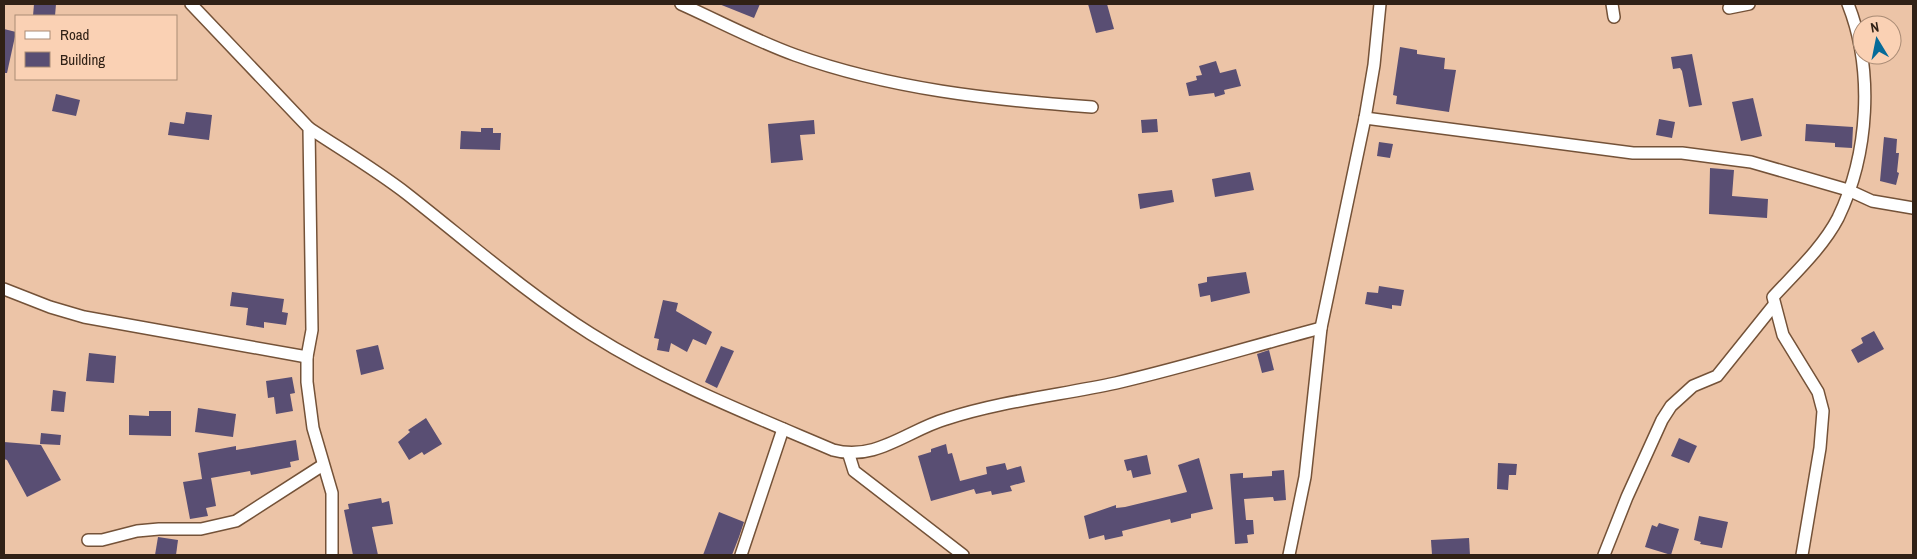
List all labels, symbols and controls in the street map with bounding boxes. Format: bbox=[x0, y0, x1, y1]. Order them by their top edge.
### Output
legend bbox=[15, 15, 178, 80]
north arrow bbox=[1852, 15, 1902, 65]
text: N bbox=[1869, 18, 1880, 37]
text: Road bbox=[60, 24, 89, 45]
text: Building bbox=[60, 49, 105, 70]

